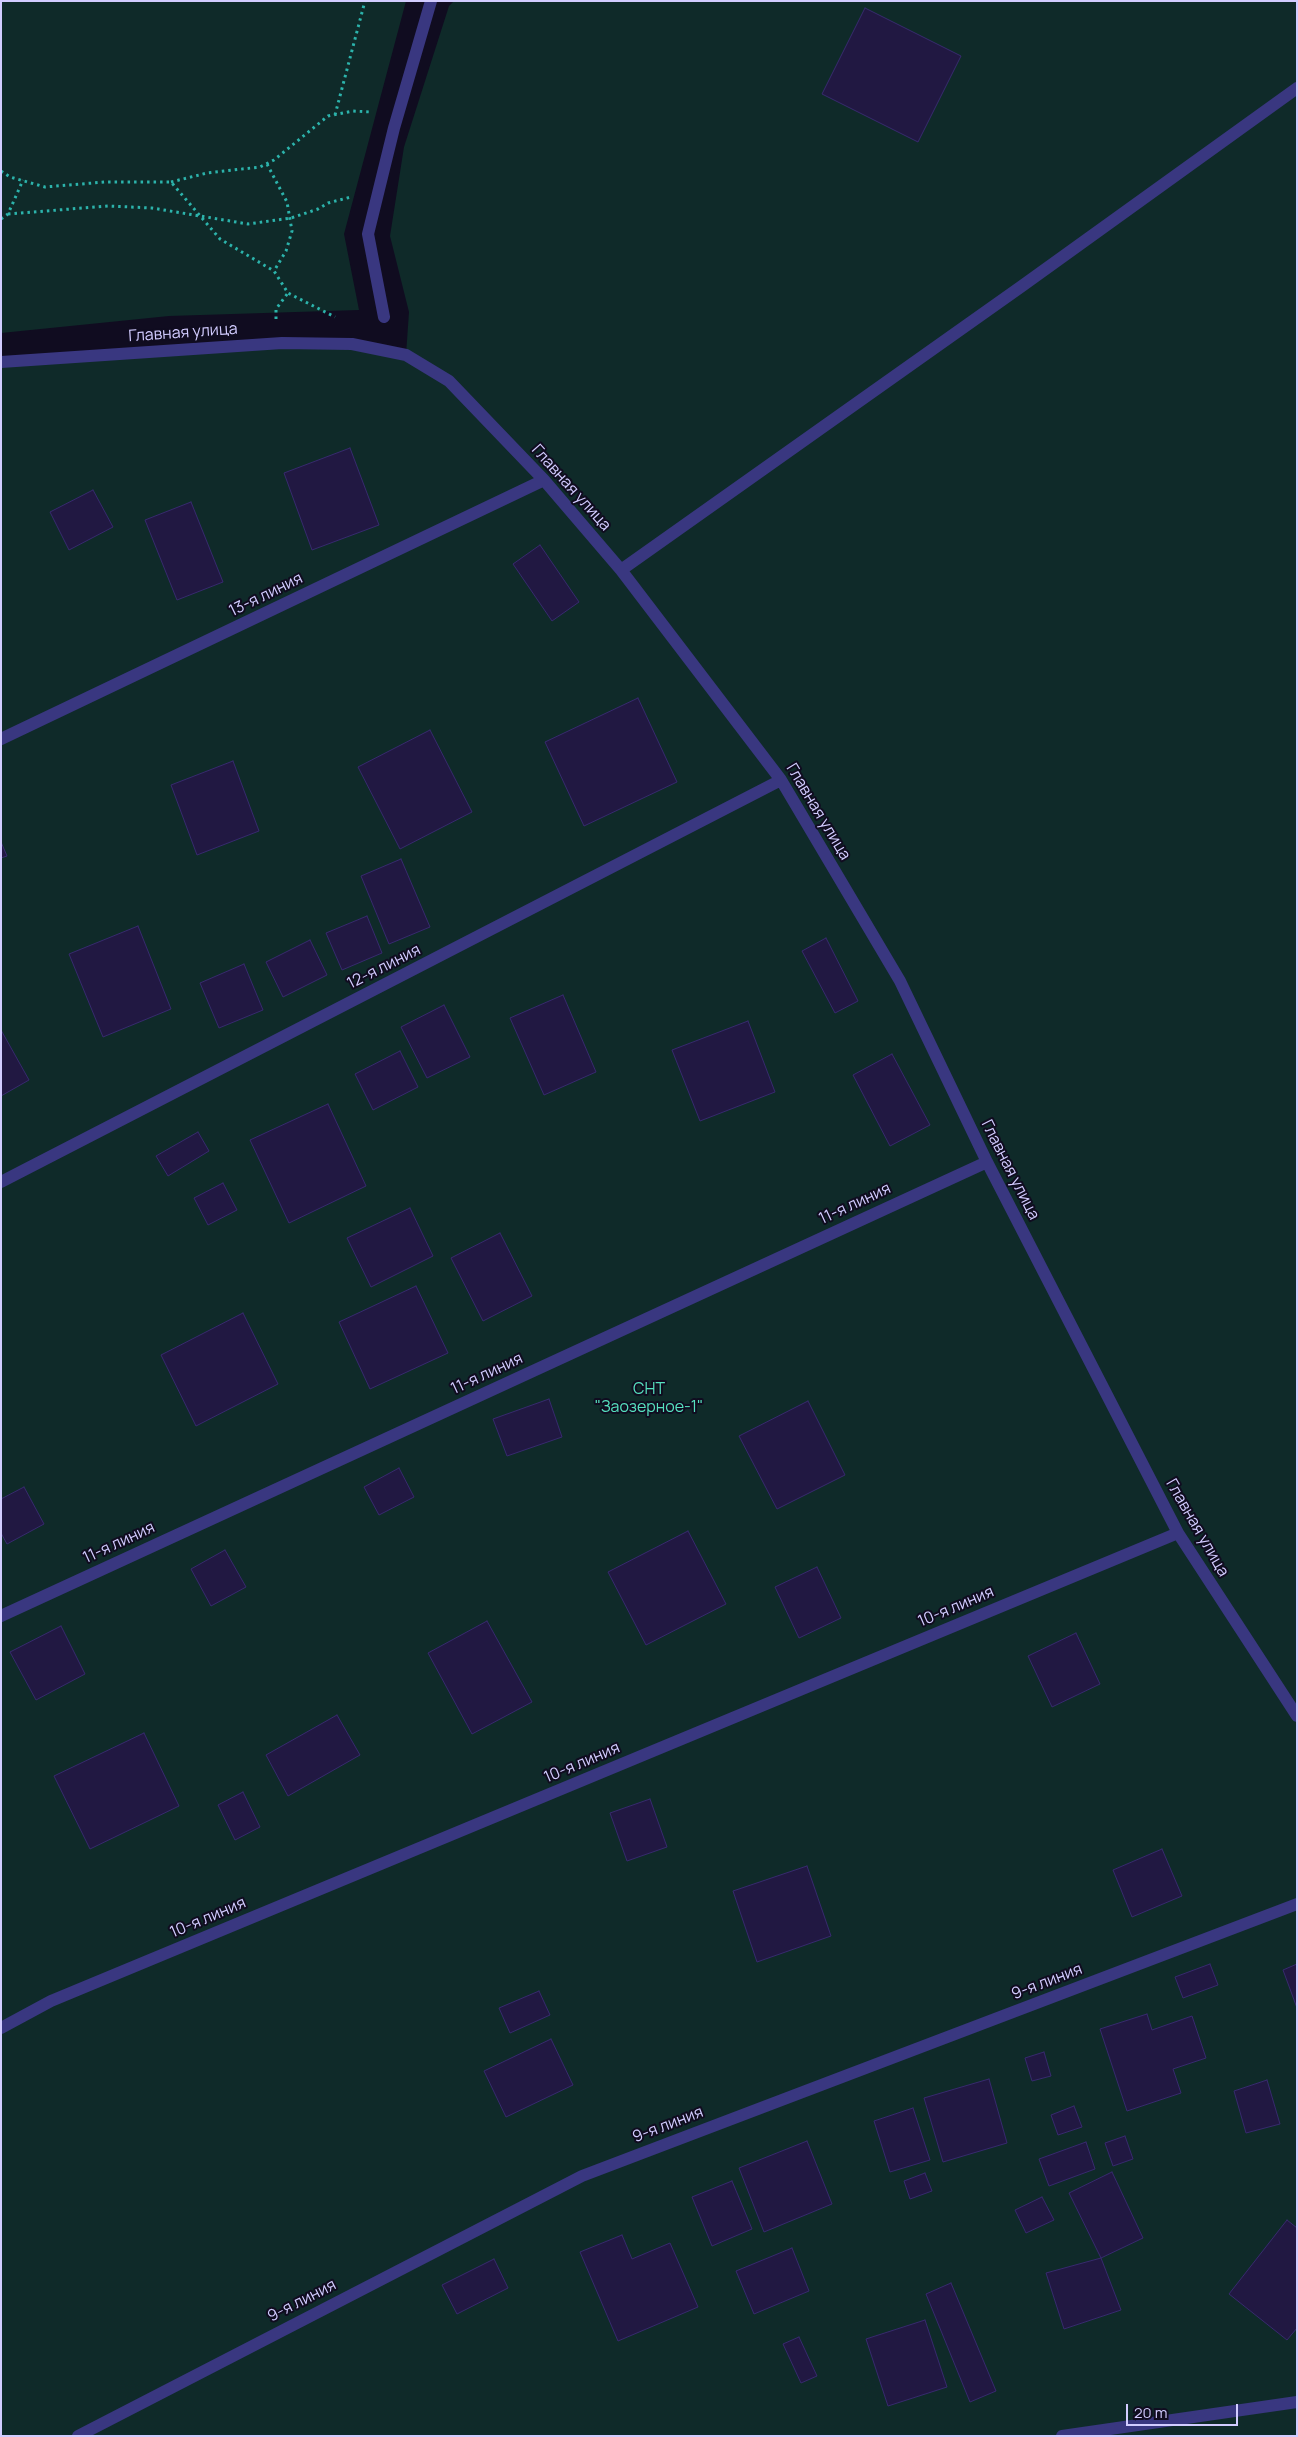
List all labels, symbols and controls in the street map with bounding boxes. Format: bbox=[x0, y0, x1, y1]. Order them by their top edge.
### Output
street label: Главная улица bbox=[128, 320, 238, 346]
street label: Главная улица bbox=[527, 441, 615, 535]
street label: 13-я линия bbox=[226, 569, 306, 621]
street label: Главная улица bbox=[782, 760, 854, 864]
street label: 12-я линия bbox=[344, 940, 424, 994]
street label: Главная улица bbox=[977, 1117, 1043, 1223]
street label: 11-я линия bbox=[816, 1179, 894, 1229]
street label: 11-я линия bbox=[448, 1349, 526, 1399]
park label: СНТ "Заозерное-1" bbox=[595, 1380, 703, 1418]
street label: Главная улица bbox=[1161, 1476, 1233, 1580]
street label: 11-я линия bbox=[80, 1518, 158, 1568]
street label: 10-я линия bbox=[915, 1582, 997, 1632]
street label: 10-я линия bbox=[541, 1738, 623, 1788]
street label: 10-я линия bbox=[167, 1893, 249, 1943]
street label: 9-я линия bbox=[1009, 1960, 1085, 2004]
street label: 9-я линия bbox=[630, 2103, 706, 2147]
street label: 9-я линия bbox=[264, 2276, 340, 2326]
scale bar bbox=[1128, 2394, 1240, 2426]
text: 20 m bbox=[1134, 2402, 1167, 2423]

